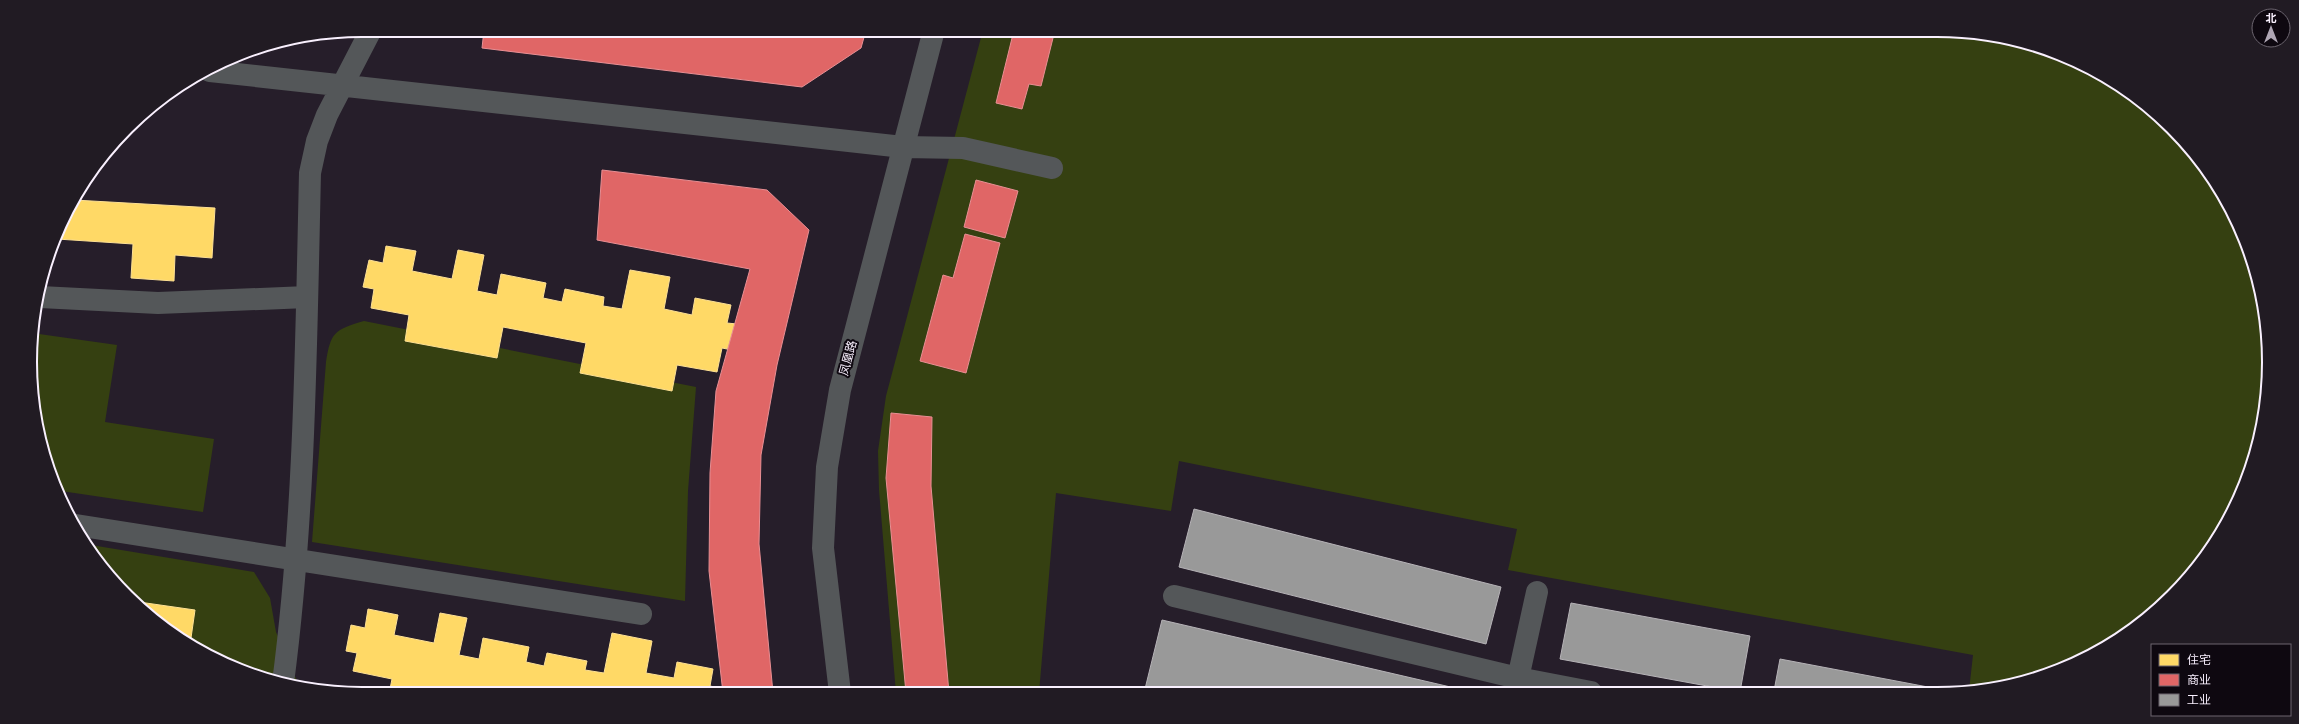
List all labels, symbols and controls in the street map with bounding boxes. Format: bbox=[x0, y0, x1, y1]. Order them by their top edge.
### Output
north arrow bbox=[2251, 8, 2291, 48]
text: 北 bbox=[2266, 12, 2277, 24]
street label: 凤凰路 bbox=[837, 339, 858, 377]
legend bbox=[2151, 644, 2291, 716]
text: 住宅 bbox=[2187, 653, 2211, 666]
text: 商业 bbox=[2187, 673, 2211, 686]
text: 工业 bbox=[2187, 693, 2211, 706]

